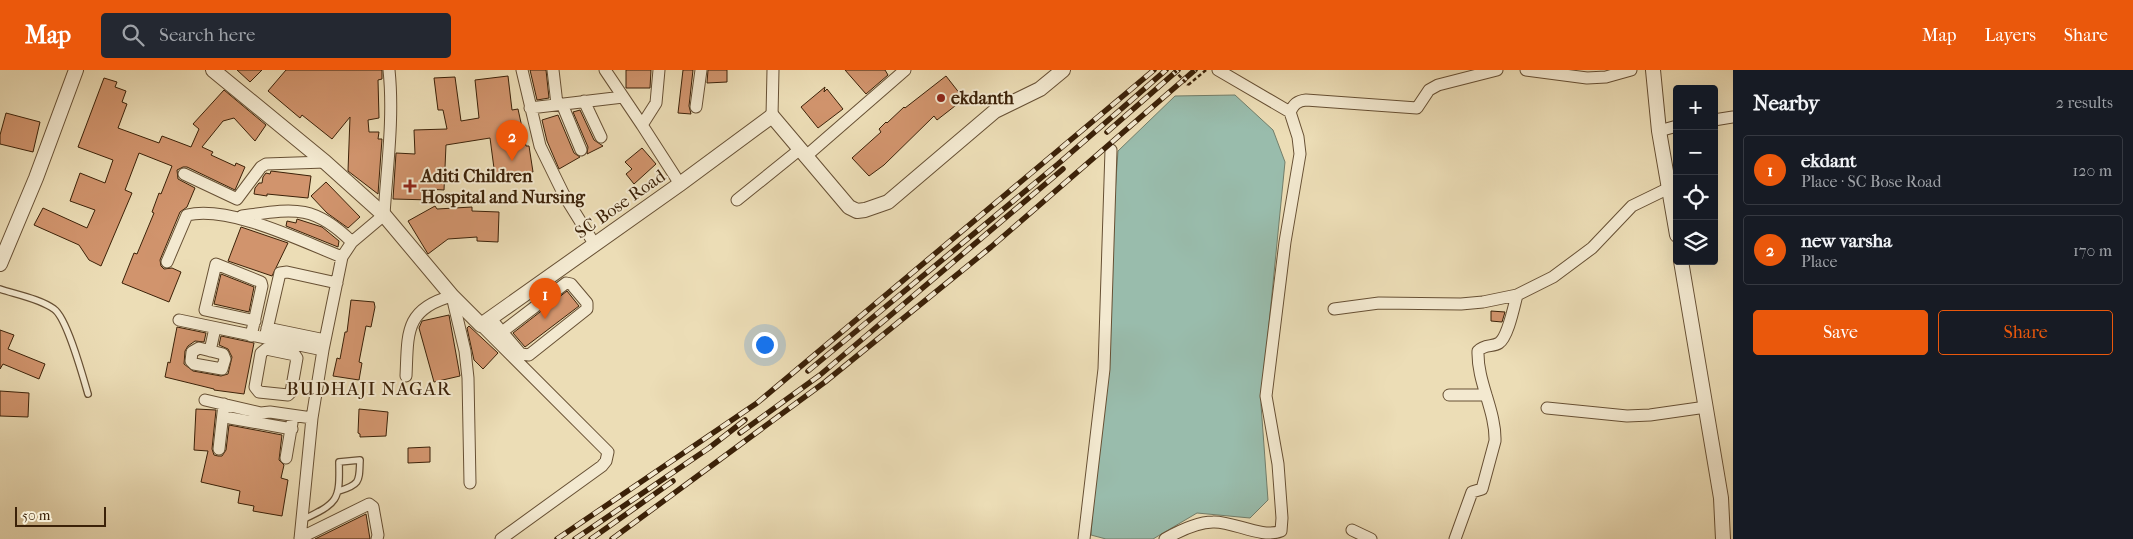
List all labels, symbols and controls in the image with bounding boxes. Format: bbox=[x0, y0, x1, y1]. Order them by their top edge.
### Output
search box bbox=[101, 13, 451, 58]
text: Map bbox=[25, 21, 71, 49]
icon: search bbox=[119, 21, 147, 49]
text: Search here bbox=[159, 24, 255, 46]
text: Map bbox=[1922, 25, 1956, 46]
text: Layers bbox=[1984, 25, 2036, 46]
text: Share bbox=[2064, 25, 2108, 46]
map controls bbox=[1673, 85, 1718, 265]
button: + bbox=[1673, 85, 1718, 130]
place label: ekdanth bbox=[951, 88, 1015, 109]
text: Nearby bbox=[1753, 91, 1819, 115]
marker: ekdanth bbox=[935, 92, 947, 104]
text: 2 results bbox=[2056, 93, 2113, 112]
pin: 2 bbox=[496, 120, 528, 161]
button: − bbox=[1673, 130, 1718, 175]
text: ekdant bbox=[1801, 150, 1857, 172]
text: 1 bbox=[1767, 161, 1773, 180]
text: 120 m bbox=[2073, 161, 2112, 180]
street label: SC Bose Road bbox=[571, 165, 670, 243]
place label: Aditi Children Hospital and Nursing bbox=[420, 166, 586, 208]
text: Place · SC Bose Road bbox=[1801, 172, 1941, 191]
button: locate bbox=[1673, 175, 1718, 220]
marker: Aditi Children Hospital and Nursing bbox=[403, 179, 417, 193]
button: layers bbox=[1673, 220, 1718, 265]
text: new varsha bbox=[1801, 230, 1892, 252]
text: 2 bbox=[1766, 241, 1774, 260]
text: 170 m bbox=[2073, 241, 2112, 260]
text: Place bbox=[1801, 252, 1837, 271]
pin: 1 bbox=[529, 278, 561, 319]
button: Save bbox=[1753, 310, 1928, 355]
button: Share bbox=[1938, 310, 2113, 355]
your location bbox=[752, 332, 778, 358]
district label: BUDHAJI NAGAR bbox=[286, 378, 452, 400]
scale bar bbox=[15, 504, 106, 527]
text: 50 m bbox=[22, 507, 50, 524]

